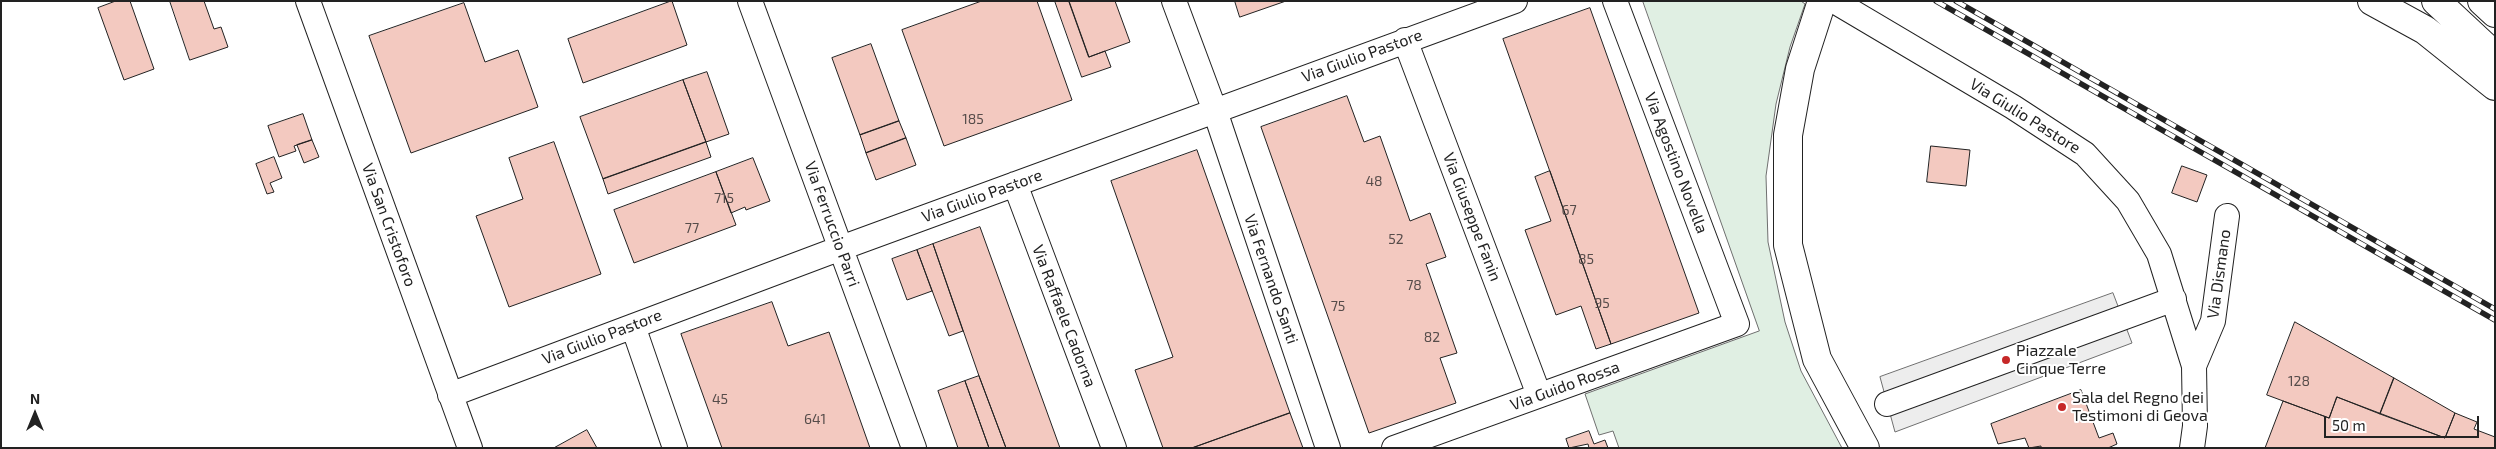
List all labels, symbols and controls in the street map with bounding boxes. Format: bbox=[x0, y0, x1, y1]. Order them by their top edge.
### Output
street label: Via Giulio Pastore bbox=[1299, 25, 1425, 87]
street label: Via Giulio Pastore bbox=[1966, 74, 2084, 158]
street label: Via Agostino Novella bbox=[1640, 90, 1712, 236]
house number: 185 bbox=[962, 111, 984, 127]
street label: Via Giuseppe Fanin bbox=[1439, 150, 1505, 284]
street label: Via Ferruccio Parri bbox=[800, 159, 864, 289]
street label: Via San Cristoforo bbox=[358, 161, 420, 289]
street label: Via Giulio Pastore bbox=[919, 165, 1045, 227]
house number: 48 bbox=[1365, 173, 1383, 189]
house number: 715 bbox=[714, 190, 734, 206]
house number: 67 bbox=[1561, 202, 1577, 218]
street label: Via Fernando Santi bbox=[1240, 212, 1302, 346]
house number: 77 bbox=[685, 220, 699, 236]
street label: Via Dismano bbox=[2203, 228, 2235, 320]
house number: 52 bbox=[1388, 231, 1404, 247]
street label: Via Raffaele Cadorna bbox=[1028, 242, 1100, 390]
house number: 85 bbox=[1578, 251, 1594, 267]
house number: 78 bbox=[1406, 277, 1422, 293]
house number: 95 bbox=[1594, 295, 1610, 311]
house number: 75 bbox=[1331, 298, 1345, 314]
street label: Via Giulio Pastore bbox=[539, 305, 665, 369]
house number: 82 bbox=[1424, 329, 1440, 345]
place label: Piazzale Cinque Terre bbox=[2016, 341, 2106, 379]
marker: Piazzale Cinque Terre bbox=[2000, 354, 2012, 366]
street label: Via Guido Rossa bbox=[1508, 357, 1622, 415]
house number: 128 bbox=[2288, 373, 2310, 389]
place label: Sala del Regno dei Testimoni di Geova bbox=[2072, 388, 2208, 426]
north arrow bbox=[10, 389, 60, 439]
text: N bbox=[30, 390, 40, 407]
house number: 45 bbox=[712, 391, 728, 407]
marker: Sala del Regno dei Testimoni di Geova bbox=[2056, 401, 2068, 413]
scale bar bbox=[2326, 406, 2481, 438]
house number: 641 bbox=[804, 411, 826, 427]
text: 50 m bbox=[2332, 416, 2366, 434]

